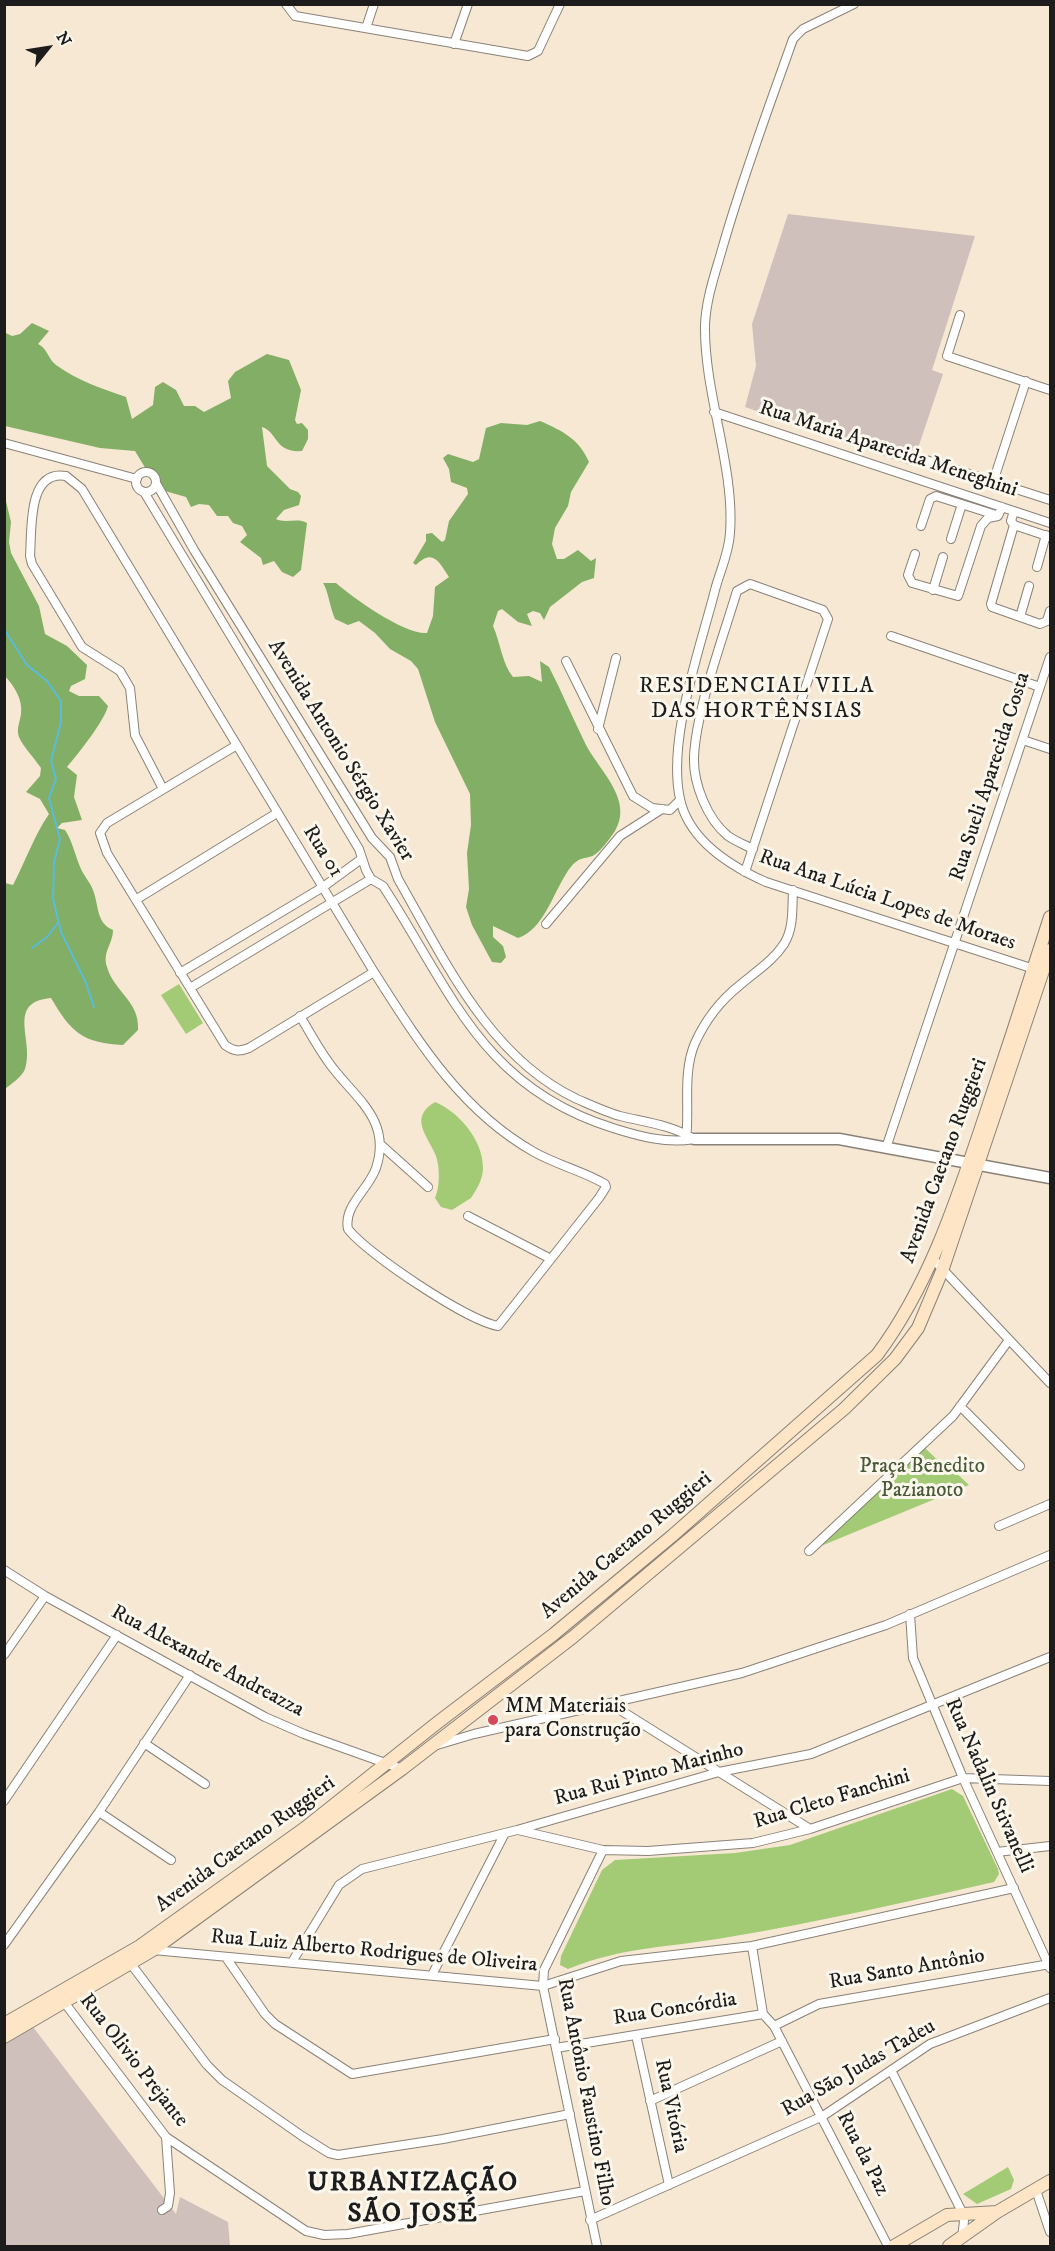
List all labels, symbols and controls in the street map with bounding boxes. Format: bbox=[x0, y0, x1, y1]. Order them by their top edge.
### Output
north arrow bbox=[18, 18, 78, 78]
text: N bbox=[52, 28, 76, 50]
street label: Rua Maria Aparecida Meneghini bbox=[756, 396, 1020, 504]
street label: Avenida Antonio Sérgio Xavier bbox=[261, 636, 419, 866]
street label: Rua Sueli Aparecida Costa bbox=[945, 669, 1037, 885]
district label: RESIDENCIAL VILA DAS HORTÊNSIAS bbox=[639, 674, 875, 726]
street label: Rua 01 bbox=[296, 821, 348, 883]
street label: Rua Ana Lúcia Lopes de Moraes bbox=[755, 845, 1019, 957]
street label: Avenida Caetano Ruggieri bbox=[896, 1055, 994, 1267]
park label: Praça Benedito Pazianoto bbox=[859, 1455, 985, 1505]
street label: Avenida Caetano Ruggieri bbox=[536, 1467, 718, 1625]
street label: Rua Alexandre Andreazza bbox=[106, 1600, 308, 1724]
place label: MM Materiais para Construção bbox=[505, 1695, 641, 1745]
street label: Rua Nadalin Stivanelli bbox=[938, 1695, 1038, 1877]
marker: MM Materiais para Construção bbox=[486, 1713, 500, 1727]
street label: Rua Rui Pinto Marinho bbox=[552, 1738, 746, 1812]
street label: Rua Cleto Fanchini bbox=[751, 1764, 913, 1836]
street label: Avenida Caetano Ruggieri bbox=[151, 1771, 341, 1919]
street label: Rua Luiz Alberto Rodrigues de Oliveira bbox=[210, 1925, 538, 1979]
street label: Rua Santo Antônio bbox=[827, 1944, 987, 1996]
street label: Rua Antônio Faustino Filho bbox=[551, 1976, 619, 2208]
street label: Rua Concórdia bbox=[612, 1988, 738, 2032]
street label: Rua Olivio Prejante bbox=[73, 1989, 193, 2133]
street label: Rua São Judas Tadeu bbox=[778, 2015, 940, 2123]
street label: Rua Vitória bbox=[648, 2057, 692, 2155]
street label: Rua da Paz bbox=[830, 2107, 894, 2201]
district label: URBANIZAÇÃO SÃO JOSÉ bbox=[307, 2168, 519, 2231]

